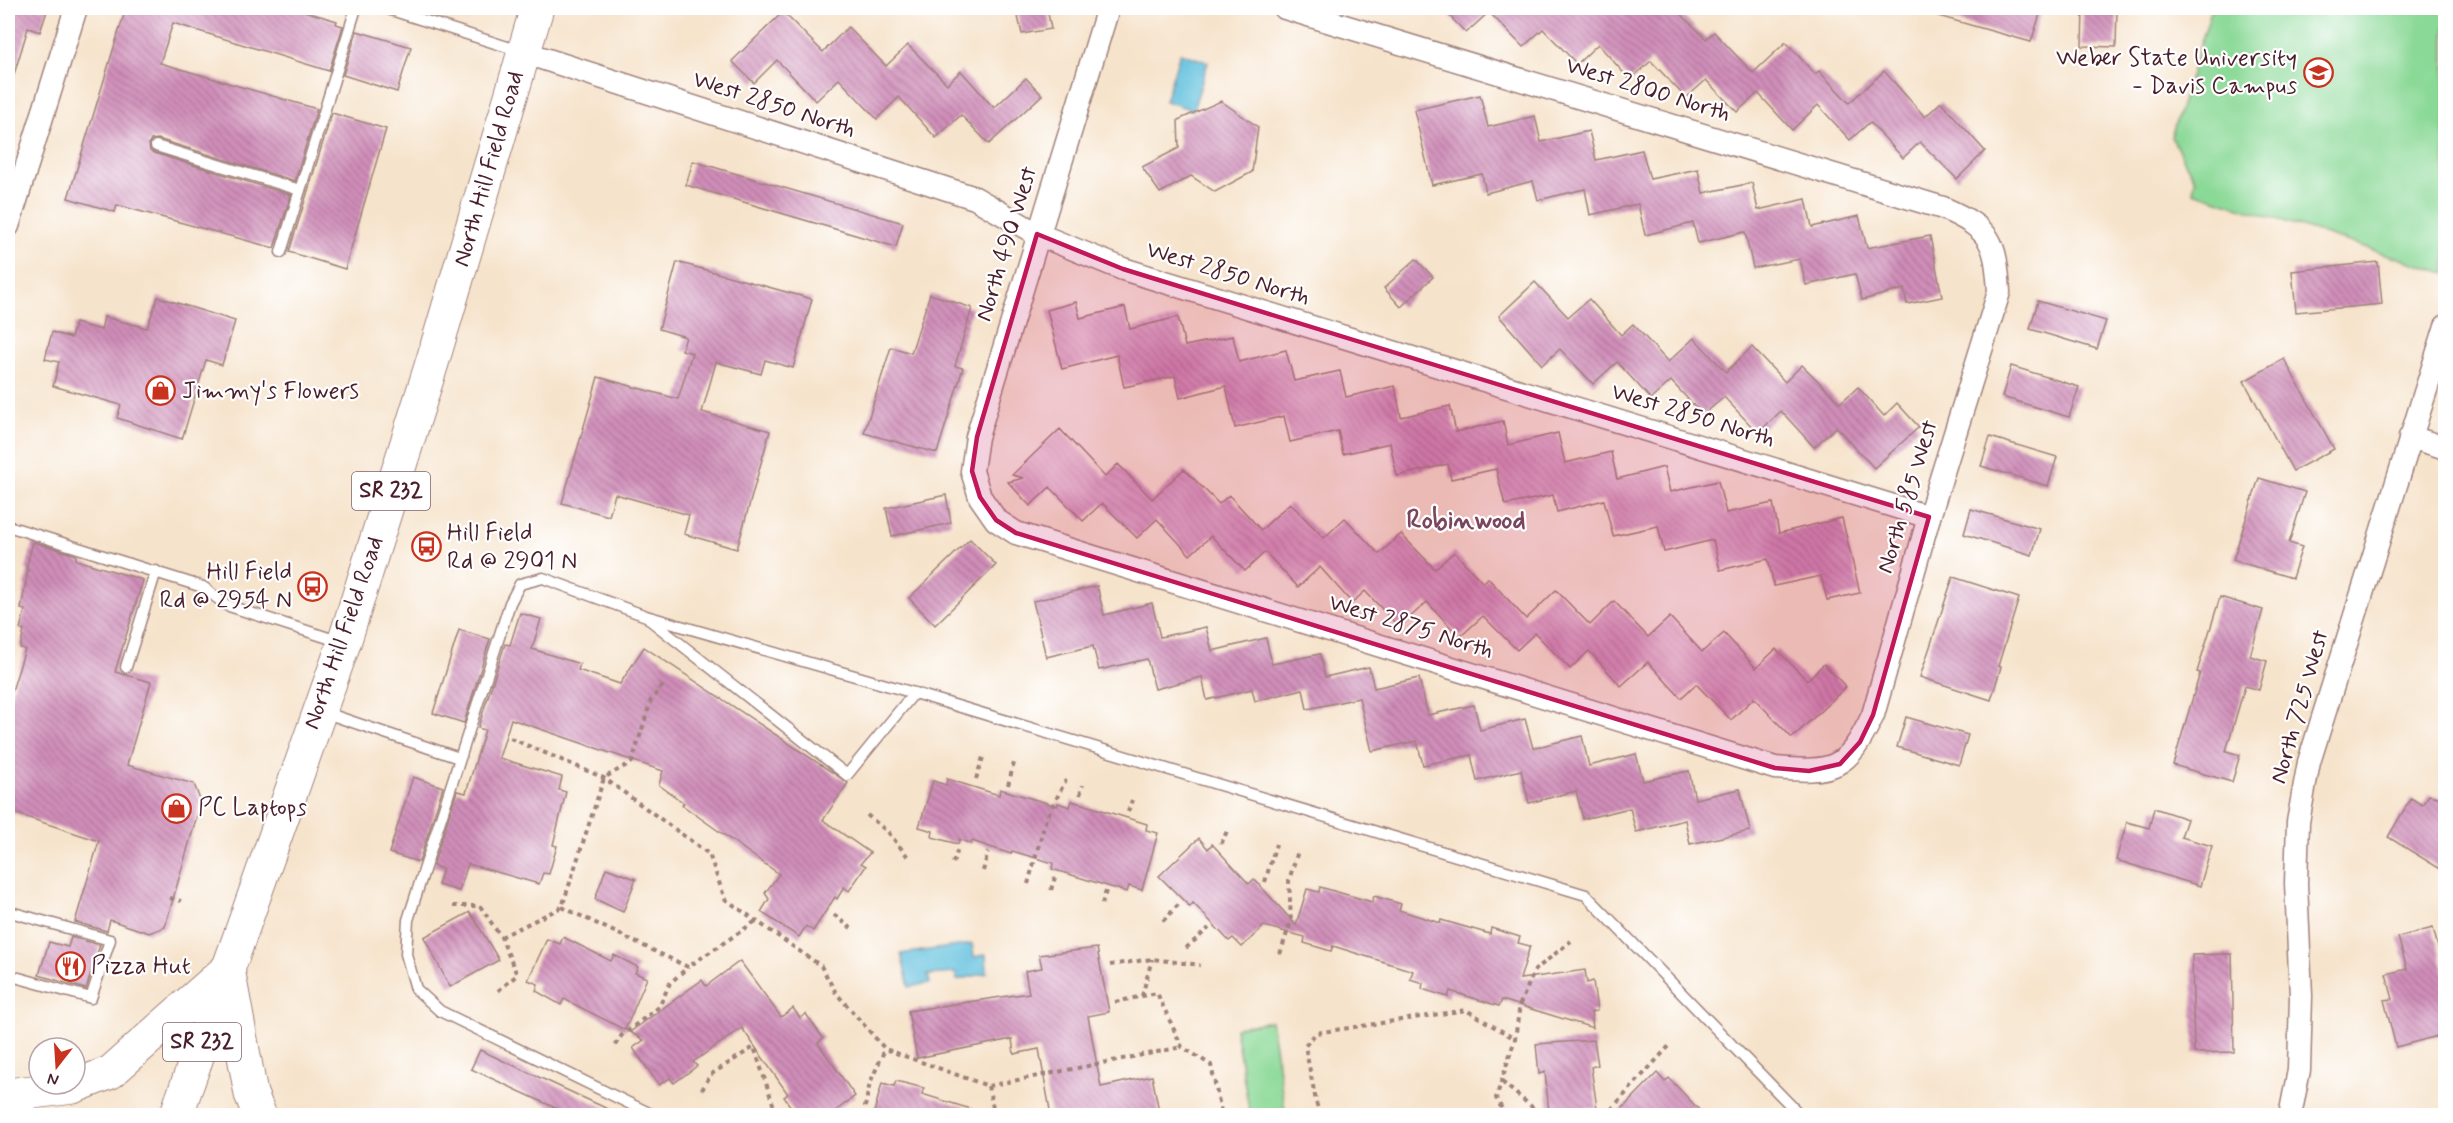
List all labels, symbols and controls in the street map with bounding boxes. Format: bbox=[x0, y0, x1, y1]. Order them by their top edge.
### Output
place label: Weber State University - Davis Campus bbox=[2056, 43, 2297, 102]
street label: West 2800 North bbox=[1562, 50, 1734, 130]
school or university icon: Weber State University - Davis Campus bbox=[2302, 56, 2334, 88]
street label: West 2850 North bbox=[689, 64, 859, 146]
street label: North Hill Field Road bbox=[446, 68, 532, 270]
street label: North 490 West bbox=[969, 162, 1045, 325]
street label: West 2850 North bbox=[1142, 234, 1314, 314]
shop icon: Jimmy's Flowers bbox=[145, 375, 177, 407]
place label: Jimmy's Flowers bbox=[182, 376, 359, 407]
street label: West 2850 North bbox=[1607, 376, 1779, 456]
street label: North 585 West bbox=[1870, 416, 1946, 577]
road number: SR 232 bbox=[352, 472, 430, 510]
district label: Robinwood bbox=[1406, 504, 1526, 538]
place label: Hill Field Rd @ 2901 N bbox=[447, 518, 577, 577]
bus stop icon: Hill Field Rd @ 2901 N bbox=[410, 531, 442, 563]
street label: North Hill Field Road bbox=[296, 532, 392, 734]
place label: Hill Field Rd @ 2954 N bbox=[160, 557, 292, 616]
bus stop icon: Hill Field Rd @ 2954 N bbox=[297, 570, 329, 602]
street label: West 2875 North bbox=[1325, 587, 1497, 667]
street label: North 725 West bbox=[2263, 626, 2337, 787]
shop icon: PC Laptops bbox=[161, 792, 193, 824]
place label: PC Laptops bbox=[198, 793, 307, 824]
restaurant icon: Pizza Hut bbox=[54, 950, 86, 982]
place label: Pizza Hut bbox=[91, 951, 191, 982]
road number: SR 232 bbox=[163, 1023, 241, 1061]
north arrow bbox=[27, 1036, 87, 1096]
text: N bbox=[45, 1067, 61, 1091]

